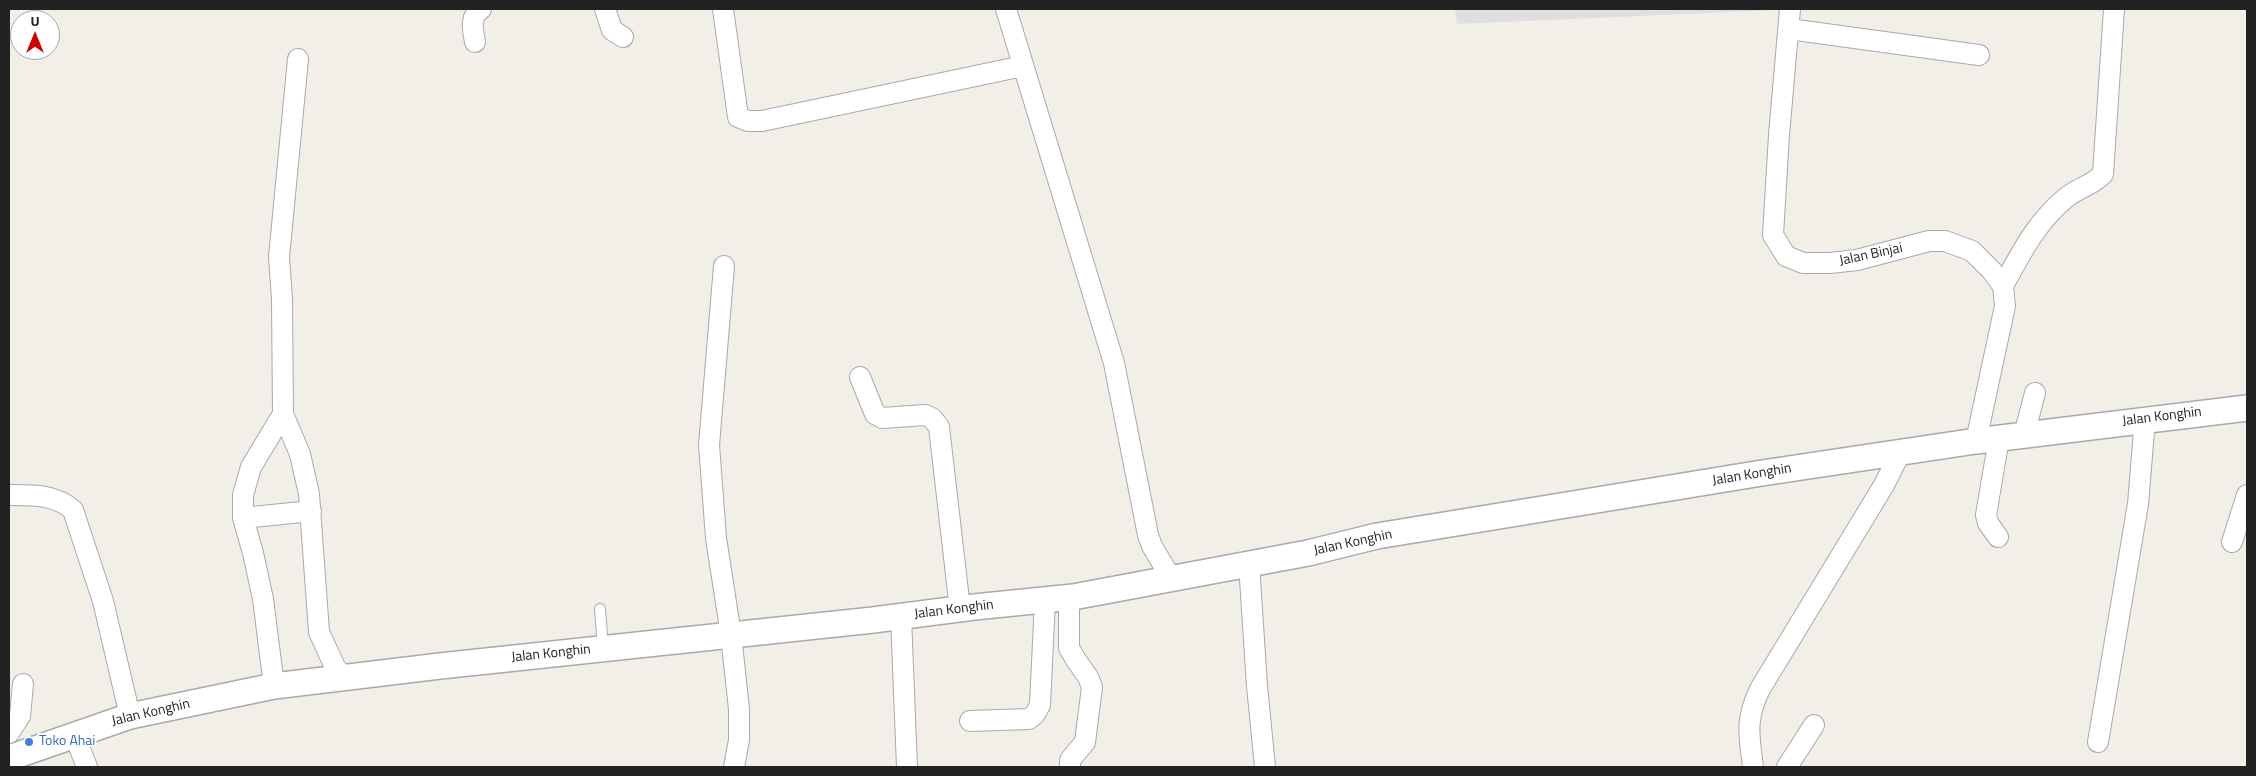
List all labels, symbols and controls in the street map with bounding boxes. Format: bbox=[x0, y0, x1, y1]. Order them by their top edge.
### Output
north arrow bbox=[10, 10, 60, 60]
text: U bbox=[30, 10, 40, 31]
street label: Jalan Binjai bbox=[1838, 240, 1904, 270]
street label: Jalan Konghin bbox=[2121, 404, 2203, 430]
street label: Jalan Konghin bbox=[1711, 460, 1793, 490]
street label: Jalan Konghin bbox=[1312, 526, 1394, 560]
street label: Jalan Konghin bbox=[913, 597, 995, 623]
street label: Jalan Konghin bbox=[510, 641, 592, 667]
street label: Jalan Konghin bbox=[110, 696, 192, 730]
place label: Toko Ahai bbox=[39, 734, 95, 750]
marker: Toko Ahai bbox=[23, 736, 35, 748]

